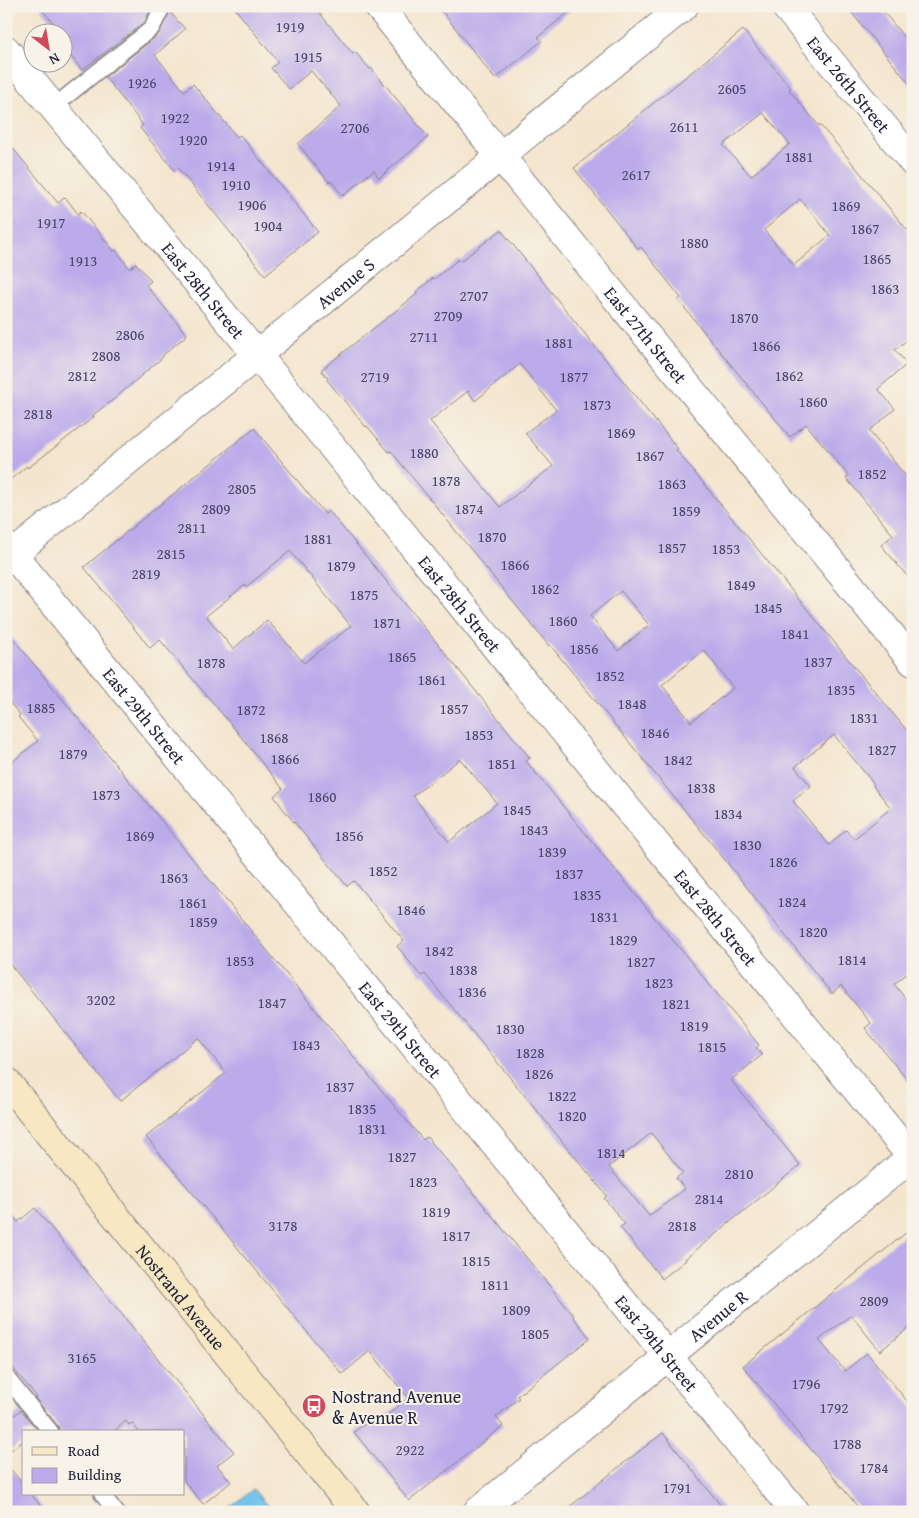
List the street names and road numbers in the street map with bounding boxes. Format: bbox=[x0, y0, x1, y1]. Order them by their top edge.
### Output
street label: East 26th Street bbox=[801, 30, 897, 139]
street label: East 28th Street bbox=[156, 236, 252, 345]
street label: Avenue S bbox=[310, 251, 380, 315]
street label: East 27th Street bbox=[598, 280, 694, 390]
street label: East 28th Street bbox=[412, 549, 508, 659]
street label: East 29th Street bbox=[97, 661, 193, 771]
street label: East 28th Street bbox=[668, 863, 764, 972]
street label: East 29th Street bbox=[353, 975, 449, 1084]
street label: Nostrand Avenue bbox=[130, 1238, 232, 1356]
street label: Avenue R bbox=[682, 1282, 754, 1348]
street label: East 29th Street bbox=[609, 1289, 705, 1398]

